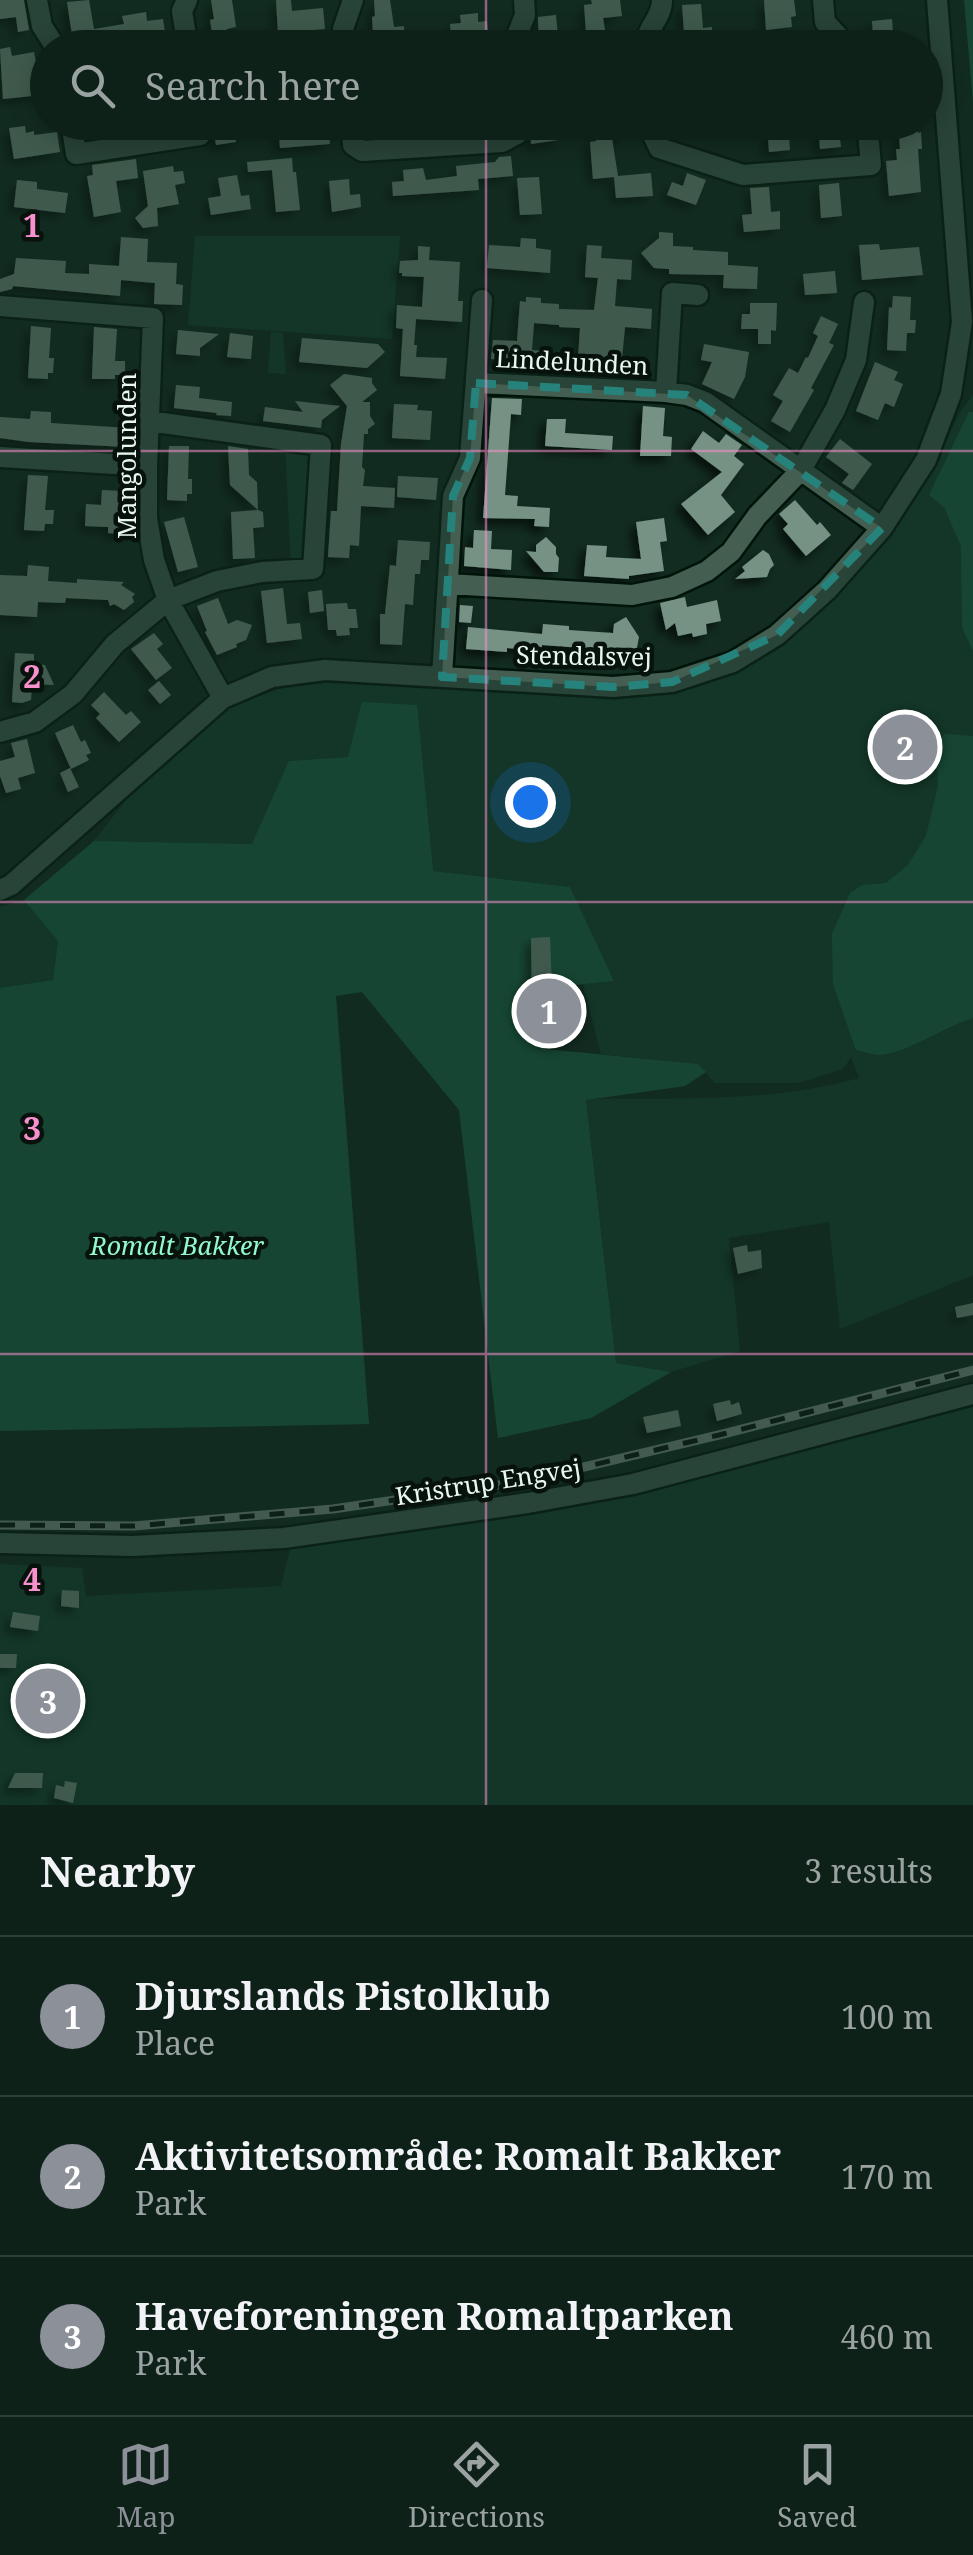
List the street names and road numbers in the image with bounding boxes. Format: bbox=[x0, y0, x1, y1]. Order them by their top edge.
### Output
street label: Lindelunden bbox=[495, 340, 649, 382]
street label: Mangolunden bbox=[109, 373, 143, 539]
street label: Stendalsvej bbox=[516, 637, 652, 673]
street label: Kristrup Engvej bbox=[393, 1450, 583, 1512]

